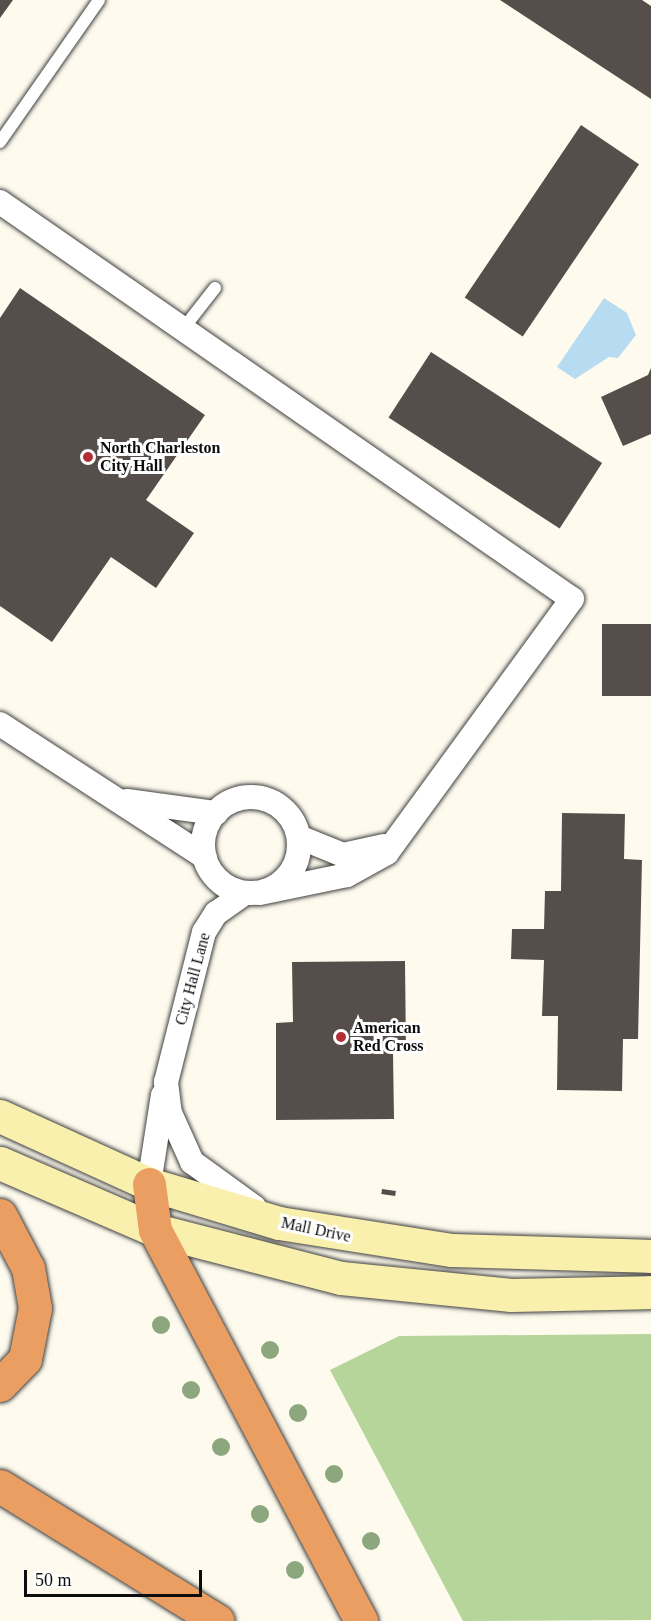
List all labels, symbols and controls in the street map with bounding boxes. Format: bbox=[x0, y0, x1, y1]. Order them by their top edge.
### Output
place label: North Charleston City Hall bbox=[100, 438, 220, 476]
marker: North Charleston City Hall bbox=[81, 450, 95, 464]
street label: City Hall Lane bbox=[171, 931, 215, 1027]
place label: American Red Cross bbox=[353, 1018, 423, 1056]
marker: American Red Cross bbox=[334, 1030, 348, 1044]
street label: Mall Drive bbox=[279, 1213, 353, 1247]
scale bar bbox=[27, 1558, 206, 1596]
text: 50 m bbox=[35, 1570, 72, 1590]

